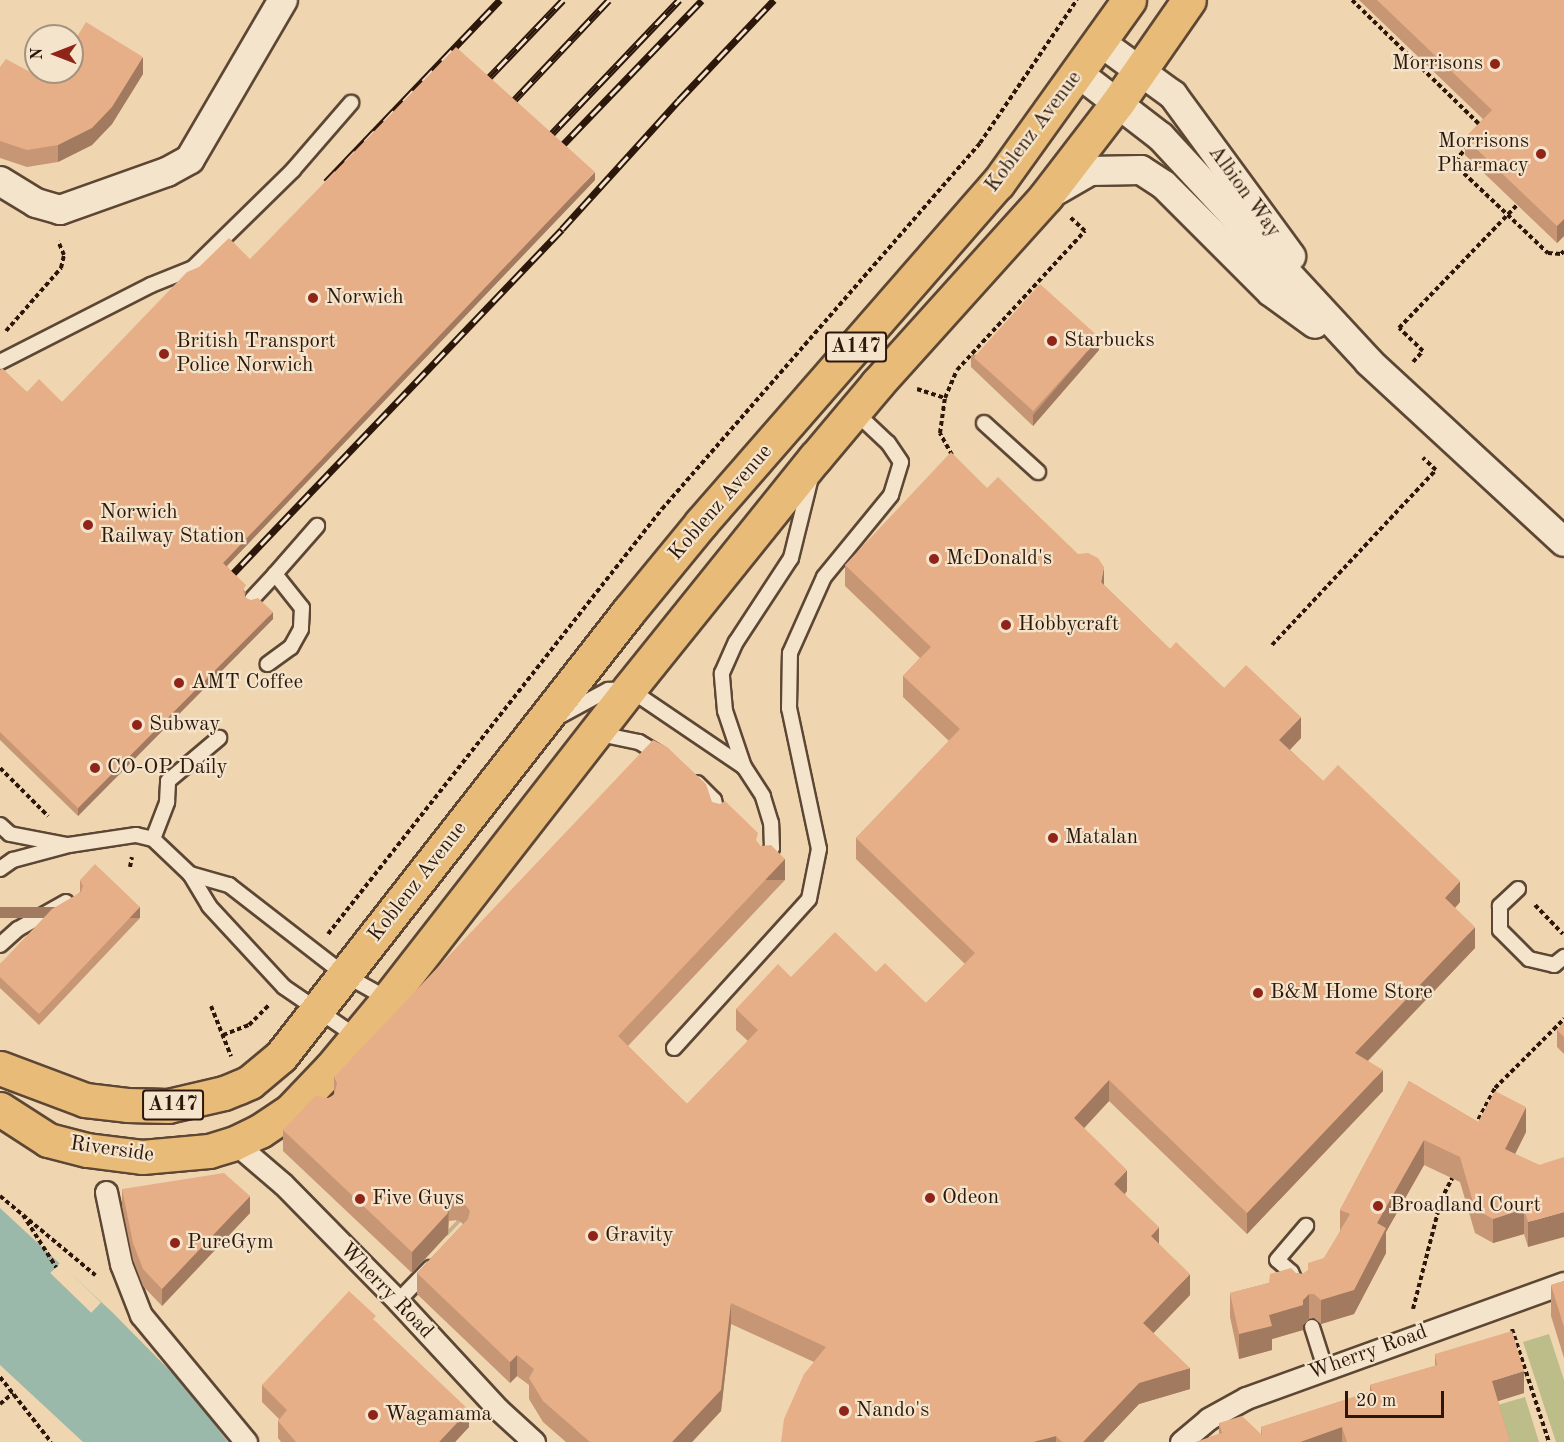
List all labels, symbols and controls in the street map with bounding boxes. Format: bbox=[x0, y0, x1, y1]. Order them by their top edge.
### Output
north arrow bbox=[24, 24, 84, 84]
text: N bbox=[30, 48, 46, 60]
place label: Morrisons bbox=[1392, 51, 1483, 77]
marker: Morrisons bbox=[1488, 57, 1502, 71]
street label: Koblenz Avenue bbox=[980, 66, 1088, 198]
place label: Morrisons Pharmacy bbox=[1437, 129, 1529, 179]
street label: Albion Way bbox=[1202, 141, 1286, 243]
marker: Morrisons Pharmacy bbox=[1534, 147, 1548, 161]
place label: Norwich bbox=[326, 285, 404, 311]
marker: Norwich bbox=[304, 289, 322, 307]
place label: Starbucks bbox=[1064, 328, 1155, 354]
place label: British Transport Police Norwich bbox=[176, 329, 336, 379]
road number: A147 bbox=[824, 330, 888, 364]
marker: Starbucks bbox=[1045, 334, 1059, 348]
marker: British Transport Police Norwich bbox=[157, 347, 171, 361]
street label: Koblenz Avenue bbox=[664, 440, 778, 566]
place label: Norwich Railway Station bbox=[100, 500, 245, 550]
marker: Norwich Railway Station bbox=[81, 518, 95, 532]
place label: McDonald's bbox=[946, 546, 1052, 572]
marker: McDonald's bbox=[927, 552, 941, 566]
place label: Hobbycraft bbox=[1018, 612, 1119, 638]
marker: Hobbycraft bbox=[999, 618, 1013, 632]
place label: AMT Coffee bbox=[191, 670, 303, 696]
marker: AMT Coffee bbox=[172, 676, 186, 690]
place label: Subway bbox=[149, 712, 220, 738]
marker: Subway bbox=[130, 718, 144, 732]
place label: CO-OP Daily bbox=[107, 755, 228, 781]
marker: CO-OP Daily bbox=[88, 761, 102, 775]
street label: Koblenz Avenue bbox=[363, 817, 473, 947]
place label: Matalan bbox=[1065, 825, 1138, 851]
marker: Matalan bbox=[1046, 831, 1060, 845]
place label: B&M Home Store bbox=[1270, 980, 1433, 1006]
marker: B&M Home Store bbox=[1251, 986, 1265, 1000]
road number: A147 bbox=[142, 1088, 204, 1122]
street label: Riverside bbox=[68, 1132, 156, 1168]
place label: Odeon bbox=[942, 1185, 999, 1211]
place label: Five Guys bbox=[372, 1186, 464, 1212]
marker: Odeon bbox=[923, 1191, 937, 1205]
marker: Five Guys bbox=[353, 1192, 367, 1206]
place label: Broadland Court bbox=[1390, 1193, 1541, 1219]
marker: Broadland Court bbox=[1371, 1199, 1385, 1213]
place label: Gravity bbox=[605, 1223, 674, 1249]
marker: Gravity bbox=[586, 1229, 600, 1243]
place label: PureGym bbox=[187, 1230, 274, 1256]
marker: PureGym bbox=[168, 1236, 182, 1250]
street label: Wherry Road bbox=[334, 1237, 438, 1345]
street label: Wherry Road bbox=[1305, 1320, 1431, 1386]
scale bar bbox=[1348, 1379, 1447, 1417]
text: 20 m bbox=[1356, 1392, 1396, 1410]
place label: Nando's bbox=[856, 1398, 929, 1424]
place label: Wagamama bbox=[385, 1402, 492, 1428]
marker: Nando's bbox=[837, 1404, 851, 1418]
marker: Wagamama bbox=[366, 1408, 380, 1422]

